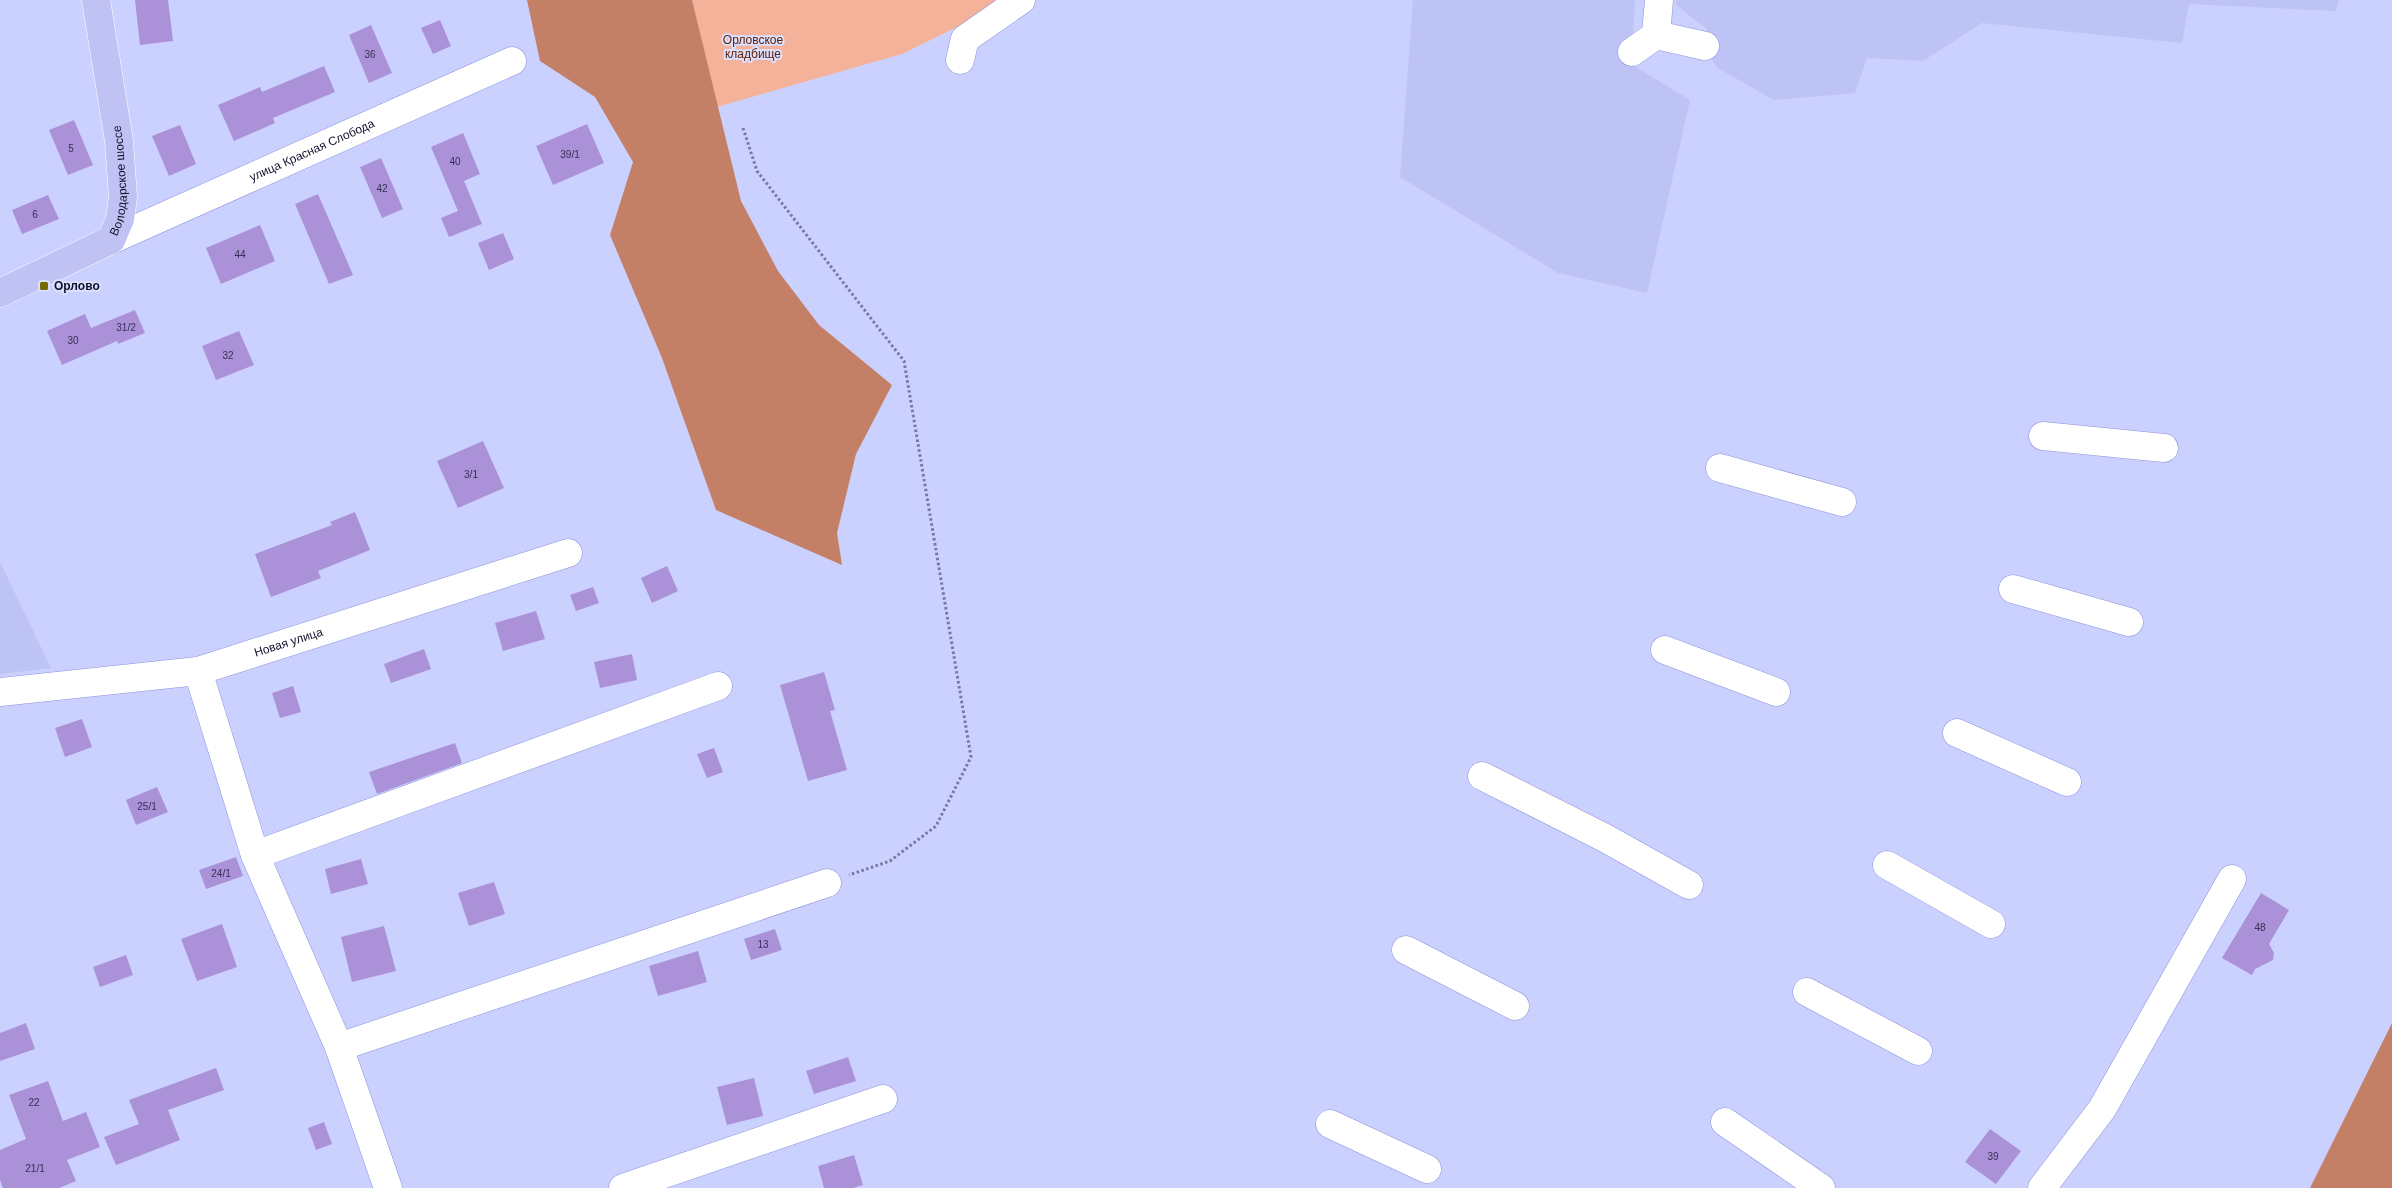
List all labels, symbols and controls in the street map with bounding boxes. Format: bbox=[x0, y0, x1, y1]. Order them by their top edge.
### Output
park label: Орловское кладбище bbox=[723, 33, 784, 61]
house number: 36 bbox=[364, 49, 376, 60]
street label: улица Красная Слобода bbox=[247, 116, 377, 184]
street label: Володарское шоссе bbox=[107, 124, 130, 238]
house number: 5 bbox=[68, 143, 74, 154]
house number: 39/1 bbox=[560, 149, 580, 160]
house number: 40 bbox=[449, 156, 461, 167]
house number: 42 bbox=[376, 183, 388, 194]
house number: 6 bbox=[32, 209, 38, 220]
house number: 44 bbox=[234, 249, 246, 260]
place label: Орлово bbox=[54, 279, 100, 293]
marker: Орлово bbox=[38, 280, 50, 292]
house number: 31/2 bbox=[116, 322, 136, 333]
house number: 30 bbox=[67, 335, 79, 346]
house number: 32 bbox=[222, 350, 234, 361]
house number: 3/1 bbox=[464, 469, 478, 480]
street label: Новая улица bbox=[252, 625, 325, 660]
house number: 25/1 bbox=[137, 801, 157, 812]
house number: 24/1 bbox=[211, 868, 231, 879]
house number: 48 bbox=[2254, 922, 2266, 933]
house number: 13 bbox=[757, 939, 769, 950]
house number: 22 bbox=[28, 1097, 40, 1108]
house number: 39 bbox=[1987, 1151, 1999, 1162]
house number: 21/1 bbox=[25, 1163, 45, 1174]

